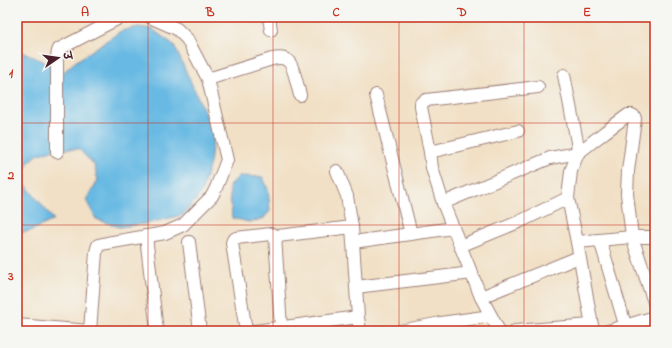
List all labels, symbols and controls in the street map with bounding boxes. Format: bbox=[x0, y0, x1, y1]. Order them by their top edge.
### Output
text: A bbox=[81, 3, 89, 22]
text: B bbox=[205, 3, 215, 22]
text: C bbox=[332, 3, 340, 22]
text: D bbox=[456, 3, 467, 22]
text: E bbox=[583, 3, 591, 22]
north arrow bbox=[38, 38, 78, 78]
text: उ bbox=[58, 50, 76, 63]
text: 1 bbox=[9, 64, 14, 83]
text: 2 bbox=[7, 166, 15, 185]
text: 3 bbox=[7, 267, 14, 286]

